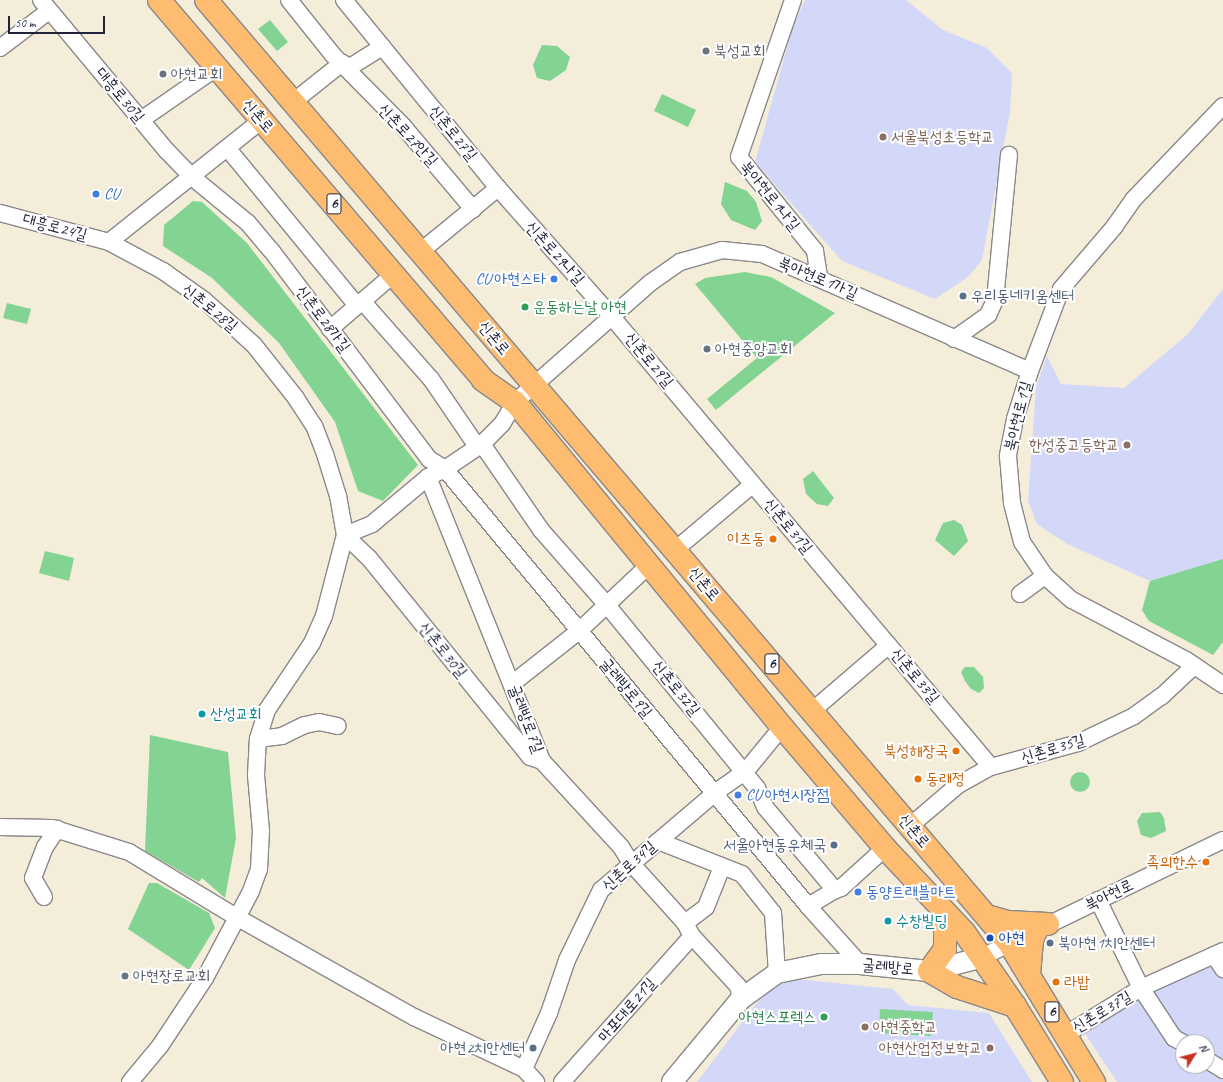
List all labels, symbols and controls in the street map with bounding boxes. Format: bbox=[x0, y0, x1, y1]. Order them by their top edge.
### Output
scale bar bbox=[10, 8, 107, 34]
text: 50 m bbox=[15, 15, 35, 31]
place label: 북성교회 bbox=[714, 41, 766, 61]
marker: 북성교회 bbox=[701, 46, 711, 56]
street label: 대흥로30길 bbox=[91, 64, 149, 126]
place label: 아현교회 bbox=[171, 64, 222, 84]
marker: 아현교회 bbox=[158, 69, 168, 79]
street label: 신촌로 bbox=[238, 95, 278, 137]
street label: 신촌로27안길 bbox=[374, 100, 442, 170]
street label: 신촌로27길 bbox=[425, 101, 481, 165]
place label: 서울북성초등학교 bbox=[891, 127, 994, 147]
marker: 서울북성초등학교 bbox=[878, 132, 888, 142]
street label: 북아현로1나길 bbox=[736, 157, 804, 235]
place label: CU bbox=[104, 184, 119, 204]
marker: CU bbox=[91, 189, 101, 199]
road number: 6 bbox=[326, 191, 342, 217]
street label: 대흥로24길 bbox=[21, 209, 89, 245]
street label: 신촌로29나길 bbox=[522, 217, 588, 289]
street label: 북아현로1가길 bbox=[775, 253, 861, 303]
place label: CU 아현스타 bbox=[476, 269, 546, 289]
marker: CU 아현스타 bbox=[549, 274, 559, 284]
street label: 신촌로28길 bbox=[178, 280, 242, 336]
street label: 신촌로28가길 bbox=[292, 282, 354, 356]
place label: 우리동네키움센터 bbox=[971, 286, 1074, 306]
marker: 우리동네키움센터 bbox=[958, 291, 968, 301]
place label: 운동하는날 아현 bbox=[533, 297, 627, 317]
marker: 운동하는날 아현 bbox=[520, 302, 530, 312]
street label: 신촌로 bbox=[474, 317, 514, 359]
street label: 신촌로29길 bbox=[620, 329, 678, 391]
place label: 아현중앙교회 bbox=[715, 339, 792, 359]
marker: 아현중앙교회 bbox=[702, 344, 712, 354]
street label: 북아현로1길 bbox=[1000, 379, 1036, 453]
place label: 한성중고등학교 bbox=[1029, 435, 1119, 455]
marker: 한성중고등학교 bbox=[1122, 440, 1132, 450]
street label: 신촌로31길 bbox=[759, 495, 817, 557]
place label: 이츠동 bbox=[726, 529, 765, 549]
marker: 이츠동 bbox=[768, 534, 778, 544]
street label: 신촌로 bbox=[684, 563, 724, 605]
street label: 신촌로30길 bbox=[415, 618, 471, 682]
street label: 신촌로33길 bbox=[886, 645, 944, 707]
road number: 6 bbox=[764, 651, 780, 677]
street label: 굴레방로9길 bbox=[596, 654, 656, 722]
street label: 신촌로32길 bbox=[648, 656, 704, 720]
street label: 굴레방로7길 bbox=[504, 682, 548, 756]
place label: 산성교회 bbox=[210, 704, 262, 724]
marker: 산성교회 bbox=[197, 709, 207, 719]
street label: 신촌로35길 bbox=[1019, 730, 1087, 768]
place label: 북성해장국 bbox=[884, 741, 948, 761]
marker: 북성해장국 bbox=[951, 746, 961, 756]
place label: 동래정 bbox=[926, 769, 965, 789]
marker: 동래정 bbox=[913, 774, 923, 784]
place label: CU 아현시장점 bbox=[746, 785, 829, 805]
marker: CU 아현시장점 bbox=[733, 790, 743, 800]
street label: 신촌로 bbox=[894, 810, 934, 852]
place label: 서울아현동우체국 bbox=[723, 835, 826, 855]
street label: 신촌로34길 bbox=[598, 837, 660, 895]
marker: 서울아현동우체국 bbox=[829, 840, 839, 850]
place label: 족의한수 bbox=[1146, 852, 1198, 872]
marker: 족의한수 bbox=[1201, 857, 1211, 867]
street label: 북아현로 bbox=[1082, 875, 1136, 915]
place label: 동양트래블마트 bbox=[866, 882, 956, 902]
marker: 동양트래블마트 bbox=[853, 887, 863, 897]
place label: 수창빌딩 bbox=[896, 911, 948, 931]
marker: 수창빌딩 bbox=[883, 916, 893, 926]
place label: 아현 bbox=[999, 928, 1025, 948]
marker: 아현 bbox=[984, 932, 996, 944]
place label: 북아현1치안센터 bbox=[1058, 933, 1155, 953]
marker: 북아현1치안센터 bbox=[1045, 938, 1055, 948]
street label: 굴레방로 bbox=[862, 955, 914, 979]
place label: 아현장로교회 bbox=[133, 966, 210, 986]
marker: 아현장로교회 bbox=[120, 971, 130, 981]
place label: 라밥 bbox=[1064, 972, 1090, 992]
street label: 마포대로21길 bbox=[594, 974, 660, 1046]
marker: 라밥 bbox=[1051, 977, 1061, 987]
street label: 신촌로37길 bbox=[1069, 987, 1135, 1037]
road number: 6 bbox=[1044, 999, 1060, 1025]
place label: 아현스포렉스 bbox=[739, 1007, 816, 1027]
marker: 아현스포렉스 bbox=[819, 1012, 829, 1022]
place label: 아현중학교 bbox=[873, 1017, 937, 1037]
marker: 아현중학교 bbox=[860, 1022, 870, 1032]
north arrow bbox=[1175, 1034, 1215, 1074]
place label: 아현2치안센터 bbox=[441, 1038, 525, 1058]
place label: 아현산업정보학교 bbox=[879, 1038, 982, 1058]
text: N bbox=[1196, 1041, 1212, 1054]
marker: 아현2치안센터 bbox=[528, 1043, 538, 1053]
marker: 아현산업정보학교 bbox=[985, 1043, 995, 1053]

